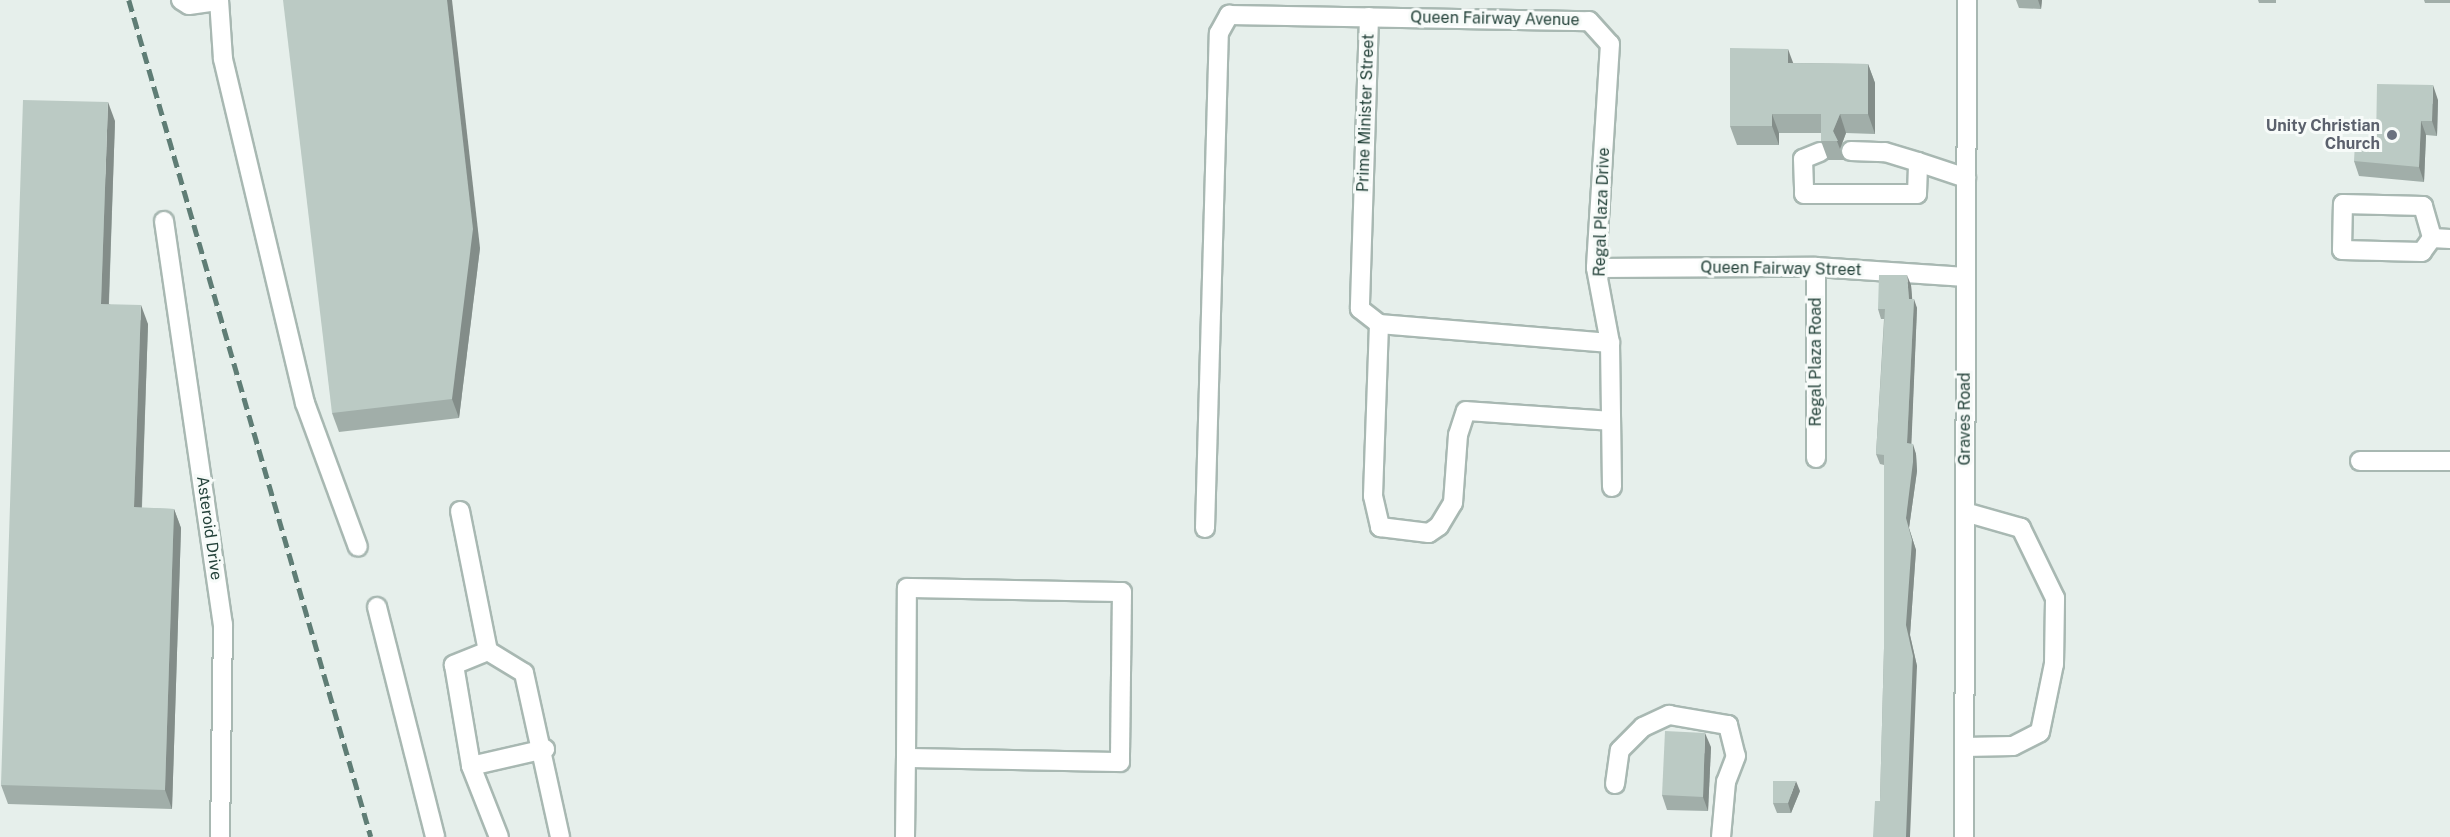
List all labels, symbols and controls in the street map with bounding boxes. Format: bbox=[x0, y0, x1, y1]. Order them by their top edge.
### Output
street label: Queen Fairway Avenue bbox=[1410, 8, 1580, 30]
street label: Prime Minister Street bbox=[1354, 33, 1378, 193]
place label: Unity Christian Church bbox=[2266, 116, 2380, 154]
marker: Unity Christian Church bbox=[2385, 128, 2399, 142]
street label: Regal Plaza Drive bbox=[1590, 147, 1614, 277]
street label: Queen Fairway Street bbox=[1700, 258, 1862, 280]
street label: Regal Plaza Road bbox=[1806, 297, 1826, 427]
street label: Graves Road bbox=[1955, 372, 1975, 466]
street label: Asteroid Drive bbox=[192, 475, 226, 581]

